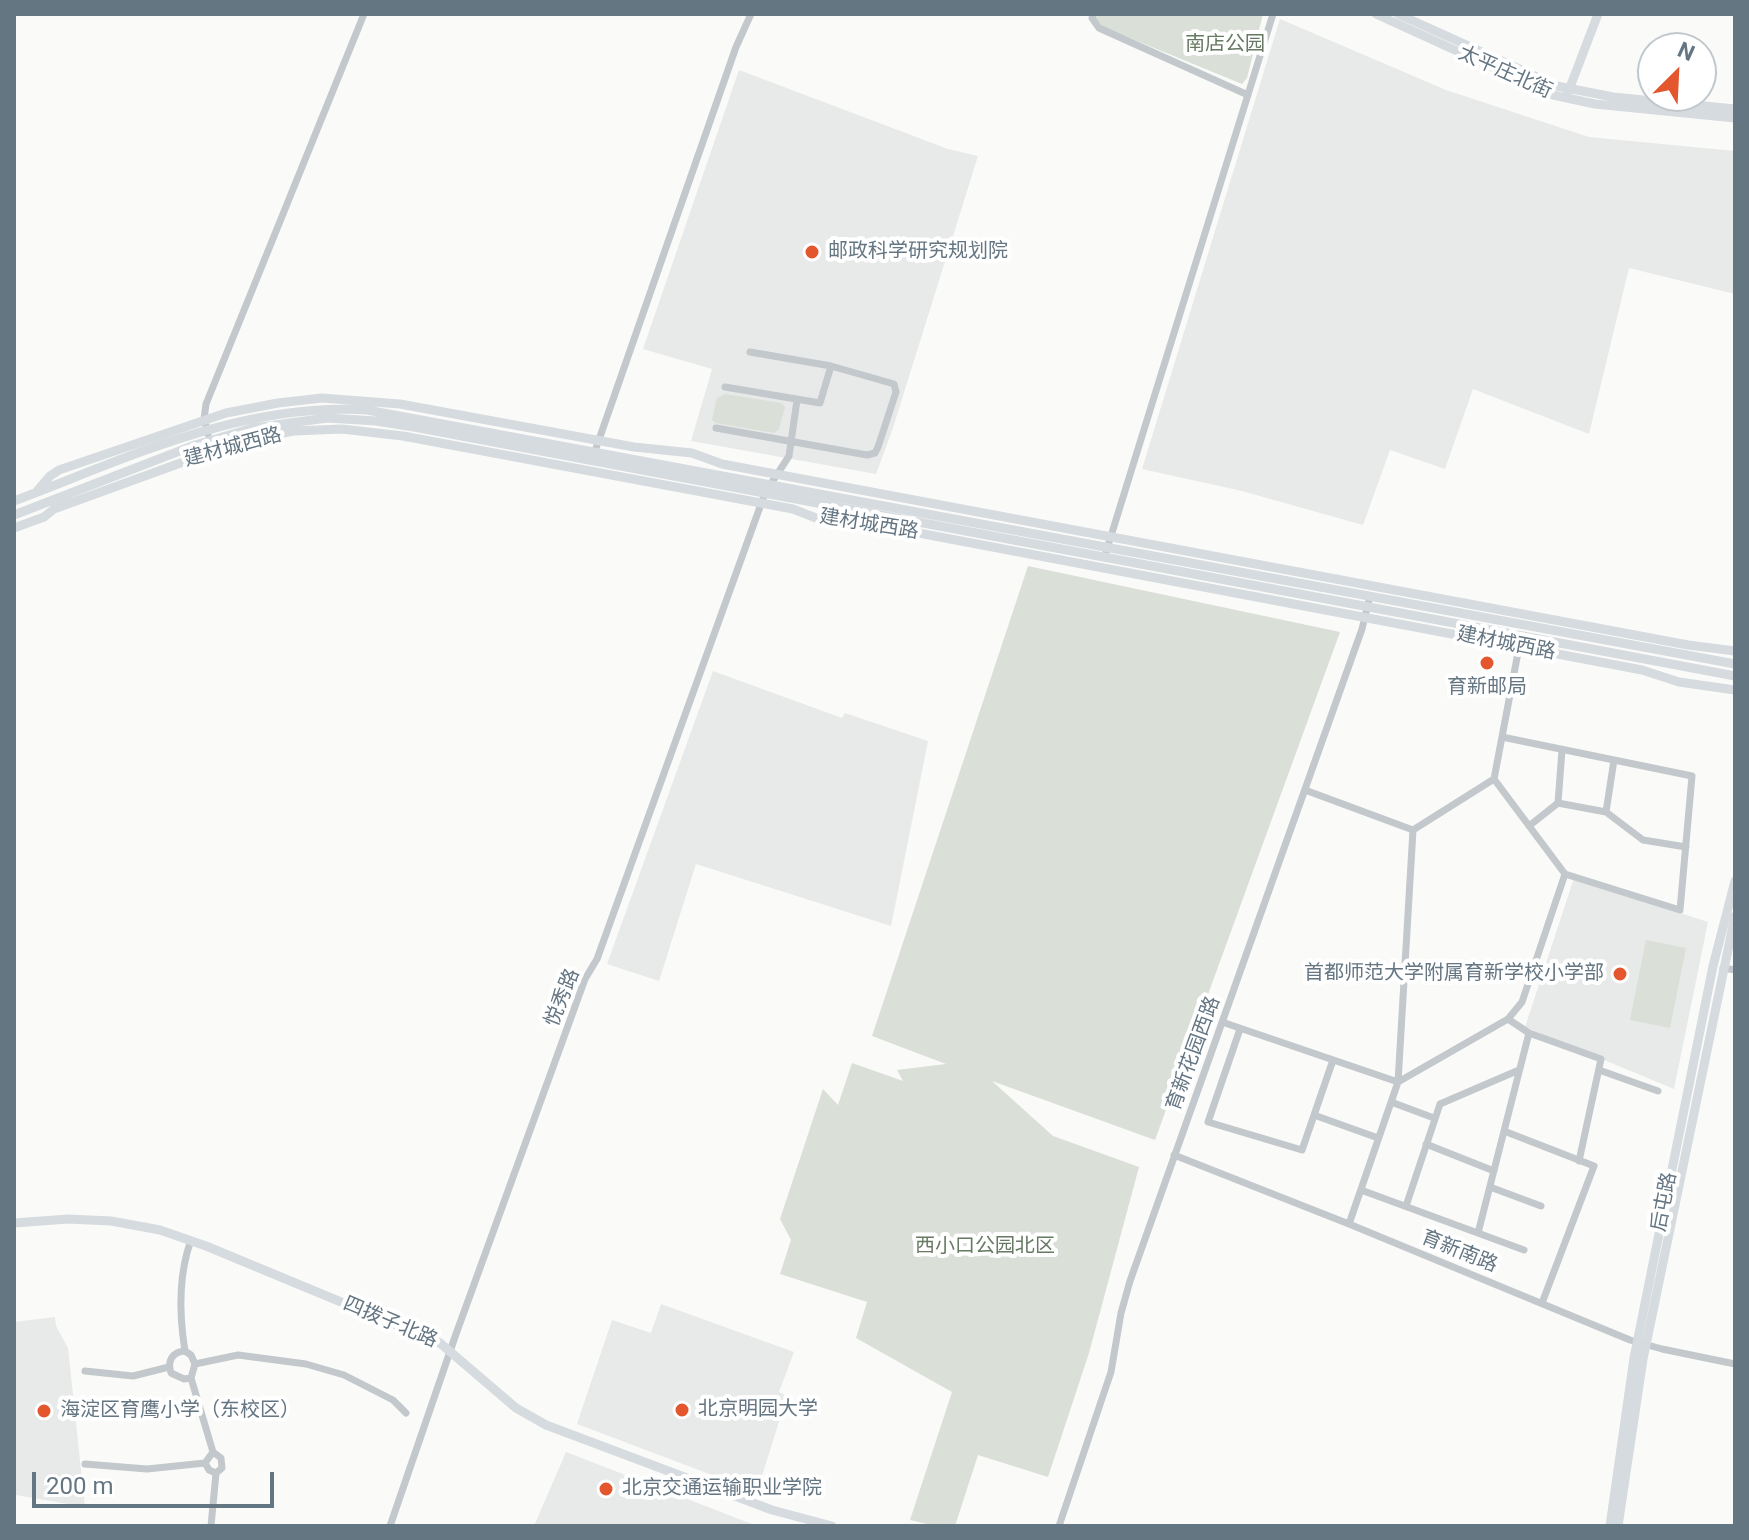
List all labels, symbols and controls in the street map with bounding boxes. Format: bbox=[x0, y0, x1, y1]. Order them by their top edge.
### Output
north arrow bbox=[1637, 32, 1717, 112]
park label: 南店公园 bbox=[1185, 33, 1265, 57]
text: N bbox=[1674, 37, 1698, 66]
street label: 太平庄北街 bbox=[1454, 42, 1556, 104]
place label: 邮政科学研究规划院 bbox=[828, 240, 1008, 264]
marker: 邮政科学研究规划院 bbox=[803, 243, 821, 261]
street label: 建材城西路 bbox=[182, 423, 284, 473]
street label: 建材城西路 bbox=[818, 505, 920, 545]
street label: 建材城西路 bbox=[1455, 623, 1557, 665]
marker: 育新邮局 bbox=[1478, 654, 1496, 672]
place label: 育新邮局 bbox=[1447, 676, 1527, 700]
place label: 首都师范大学附属育新学校小学部 bbox=[1304, 962, 1604, 986]
marker: 首都师范大学附属育新学校小学部 bbox=[1611, 965, 1629, 983]
street label: 悦秀路 bbox=[541, 966, 585, 1030]
street label: 育新花园西路 bbox=[1162, 994, 1226, 1114]
street label: 后屯路 bbox=[1647, 1170, 1683, 1234]
street label: 育新南路 bbox=[1417, 1226, 1501, 1278]
park label: 西小口公园北区 bbox=[915, 1235, 1055, 1259]
street label: 四拨子北路 bbox=[339, 1292, 441, 1354]
place label: 北京明园大学 bbox=[698, 1398, 818, 1422]
place label: 海淀区育鹰小学（东校区） bbox=[60, 1399, 300, 1423]
marker: 北京明园大学 bbox=[673, 1401, 691, 1419]
marker: 海淀区育鹰小学（东校区） bbox=[35, 1402, 53, 1420]
scale bar bbox=[36, 1456, 278, 1506]
text: 200 m bbox=[46, 1472, 113, 1500]
place label: 北京交通运输职业学院 bbox=[622, 1477, 822, 1501]
marker: 北京交通运输职业学院 bbox=[597, 1480, 615, 1498]

